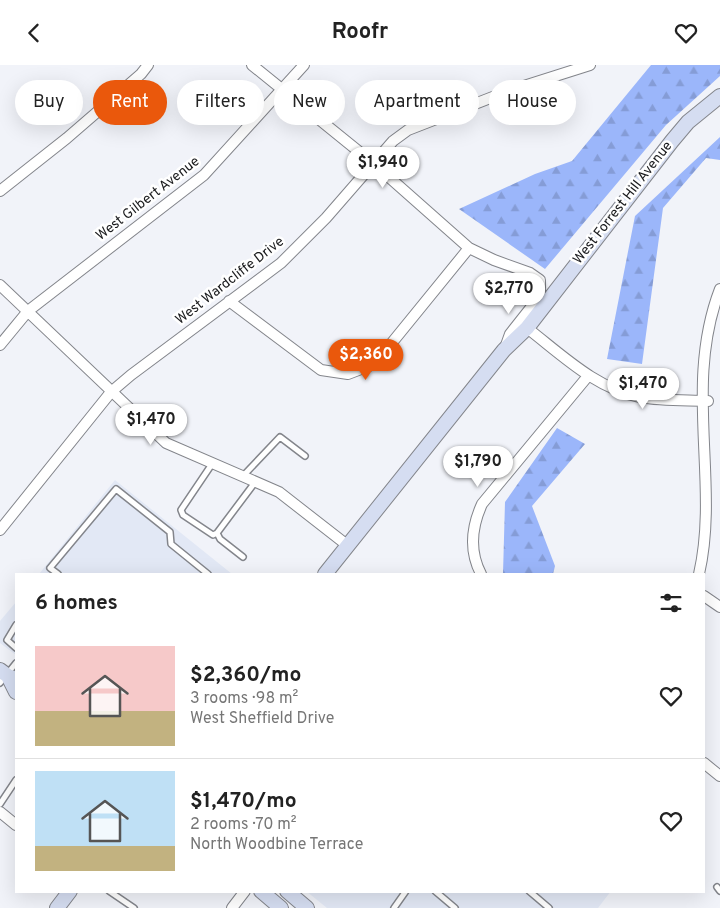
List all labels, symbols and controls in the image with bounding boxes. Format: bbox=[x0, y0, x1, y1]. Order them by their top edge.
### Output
icon: back bbox=[20, 19, 48, 47]
text: Roofr bbox=[332, 19, 388, 46]
icon: heart bbox=[672, 19, 700, 47]
chip: Buy bbox=[15, 80, 83, 125]
chip: Rent bbox=[93, 80, 167, 125]
chip: Filters bbox=[177, 80, 264, 125]
chip: New bbox=[274, 80, 345, 125]
chip: Apartment bbox=[355, 80, 479, 125]
chip: House bbox=[489, 80, 576, 125]
street label: West Forrest Hill Avenue bbox=[570, 138, 676, 268]
pin: $1,940 bbox=[342, 147, 424, 189]
street label: West Gilbert Avenue bbox=[93, 153, 203, 245]
text: $1,940 bbox=[358, 153, 408, 173]
street label: West Wardcliffe Drive bbox=[172, 233, 288, 329]
pin: $2,770 bbox=[468, 273, 550, 315]
text: $2,770 bbox=[484, 279, 534, 299]
pin: $2,360 bbox=[325, 339, 407, 381]
text: $2,360 bbox=[339, 345, 393, 365]
pin: $1,470 bbox=[602, 367, 684, 410]
text: $1,470 bbox=[618, 374, 668, 394]
pin: $1,470 bbox=[110, 403, 192, 446]
text: $1,470 bbox=[126, 410, 176, 430]
pin: $1,790 bbox=[437, 445, 519, 488]
text: $1,790 bbox=[454, 452, 502, 472]
icon: filters bbox=[657, 589, 685, 617]
text: 6 homes bbox=[35, 590, 118, 617]
text: $2,360/mo bbox=[190, 662, 301, 689]
icon: home bbox=[75, 666, 135, 726]
icon: heart bbox=[657, 682, 685, 710]
text: 3 rooms · 98 m² bbox=[190, 689, 298, 709]
text: West Sheffield Drive bbox=[190, 709, 334, 729]
text: $1,470/mo bbox=[190, 788, 297, 815]
icon: home bbox=[75, 791, 135, 851]
icon: heart bbox=[657, 807, 685, 835]
text: 2 rooms · 70 m² bbox=[190, 815, 297, 835]
text: North Woodbine Terrace bbox=[190, 835, 363, 855]

